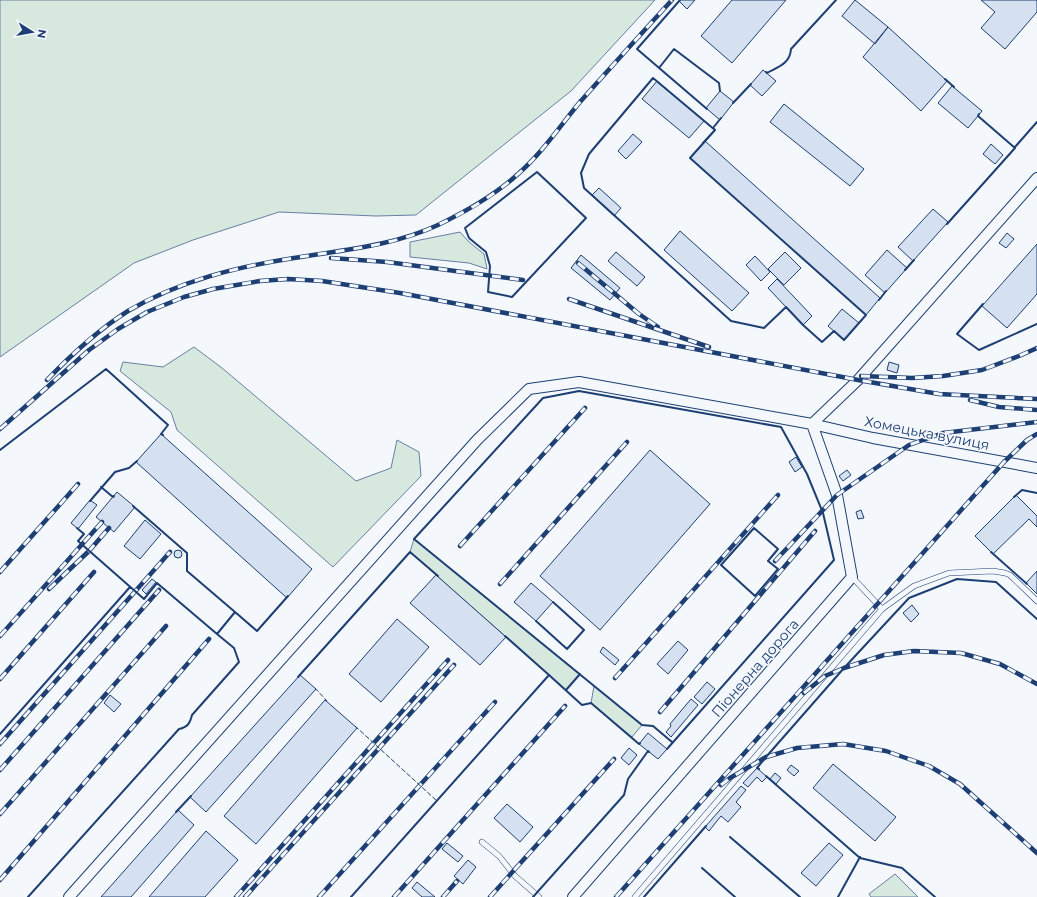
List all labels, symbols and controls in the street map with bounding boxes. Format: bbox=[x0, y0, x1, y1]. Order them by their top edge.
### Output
north arrow bbox=[12, 12, 52, 52]
text: N bbox=[34, 28, 50, 40]
street label: Хомецька вулиця bbox=[863, 412, 991, 454]
street label: Піонерна дорога bbox=[707, 615, 803, 721]

